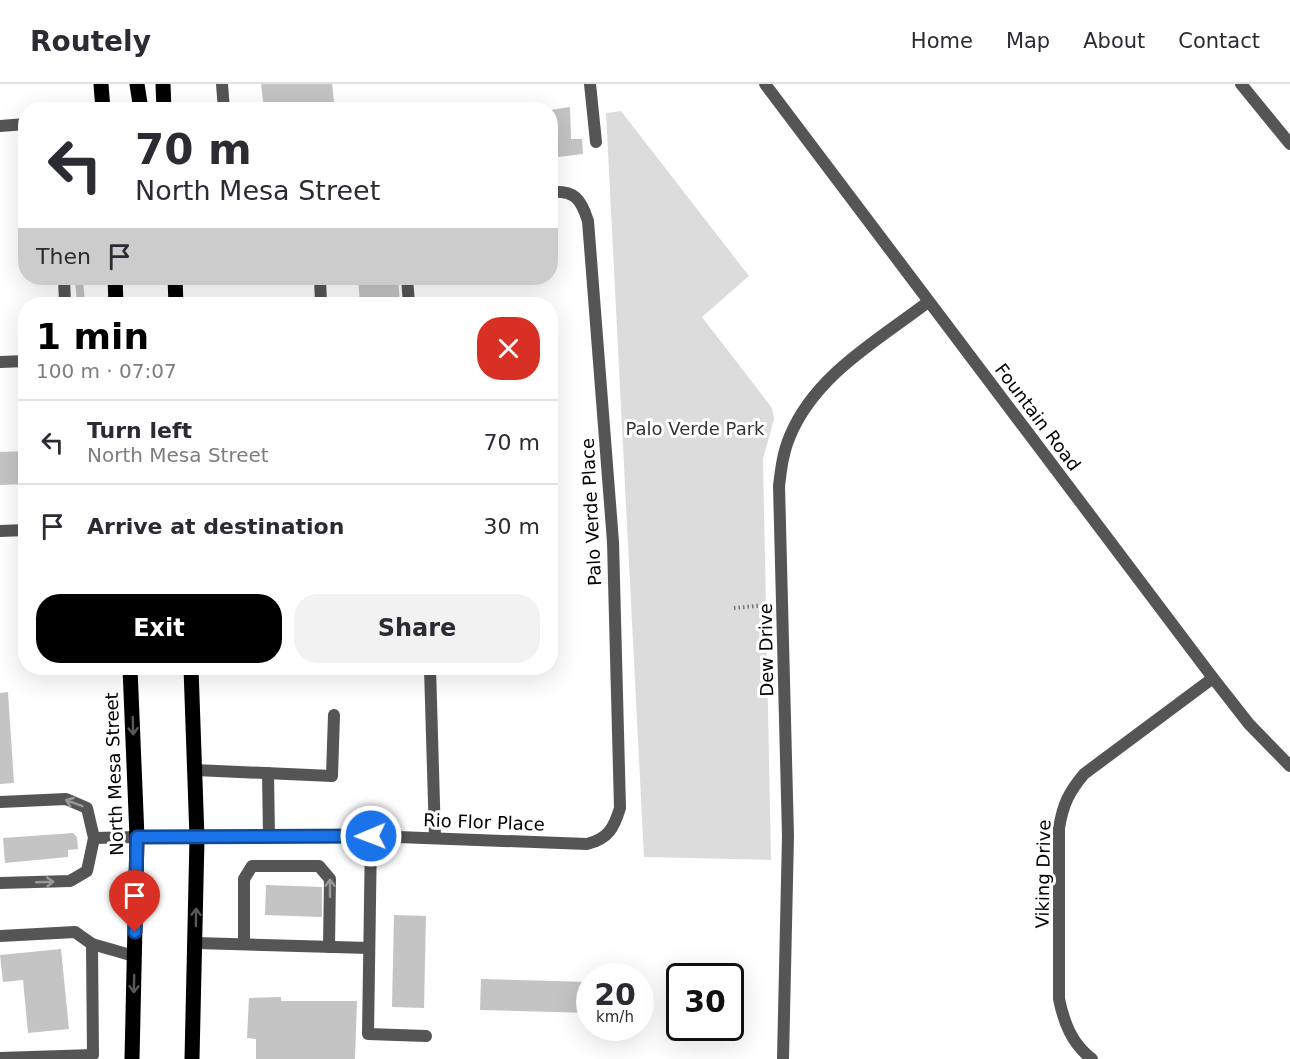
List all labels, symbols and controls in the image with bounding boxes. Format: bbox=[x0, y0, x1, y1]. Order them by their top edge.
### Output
text: Routely bbox=[30, 25, 151, 58]
text: Home bbox=[911, 29, 973, 53]
text: Map bbox=[1006, 29, 1050, 53]
text: About bbox=[1083, 29, 1145, 53]
text: Contact bbox=[1178, 29, 1260, 53]
text: 70 m bbox=[135, 125, 252, 174]
icon: left bbox=[36, 126, 114, 204]
text: North Mesa Street bbox=[135, 175, 380, 206]
icon: arrive bbox=[103, 240, 136, 273]
text: Then bbox=[36, 244, 91, 269]
text: 1 min bbox=[36, 316, 149, 357]
button: close bbox=[477, 317, 540, 380]
text: 100 m · 07:07 bbox=[36, 359, 177, 383]
street label: Fountain Road bbox=[991, 359, 1085, 475]
text: Turn left bbox=[87, 418, 192, 443]
park label: Palo Verde Park bbox=[625, 418, 765, 439]
icon: left bbox=[36, 426, 69, 459]
text: 70 m bbox=[484, 430, 540, 455]
street label: Palo Verde Place bbox=[577, 438, 605, 586]
text: North Mesa Street bbox=[87, 443, 269, 467]
icon: arrive bbox=[36, 510, 69, 543]
text: Arrive at destination bbox=[87, 514, 344, 539]
text: 30 m bbox=[484, 514, 540, 539]
button: Exit bbox=[36, 594, 282, 663]
button: Share bbox=[294, 594, 540, 663]
street label: Dew Drive bbox=[755, 603, 777, 697]
street label: North Mesa Street bbox=[101, 692, 127, 856]
one-way arrow bbox=[127, 715, 138, 735]
one-way arrow bbox=[65, 797, 83, 808]
position arrow bbox=[339, 804, 403, 868]
street label: Rio Flor Place bbox=[423, 809, 545, 835]
street label: Viking Drive bbox=[1032, 819, 1054, 929]
pin bbox=[109, 870, 160, 932]
one-way arrow bbox=[34, 876, 54, 887]
icon: arrive bbox=[118, 879, 151, 912]
one-way arrow bbox=[324, 879, 336, 899]
one-way arrow bbox=[190, 907, 202, 927]
speed limit sign: 30 bbox=[666, 963, 744, 1041]
one-way arrow bbox=[128, 973, 140, 993]
text: 20 bbox=[594, 977, 636, 1012]
text: km/h bbox=[596, 1008, 634, 1026]

